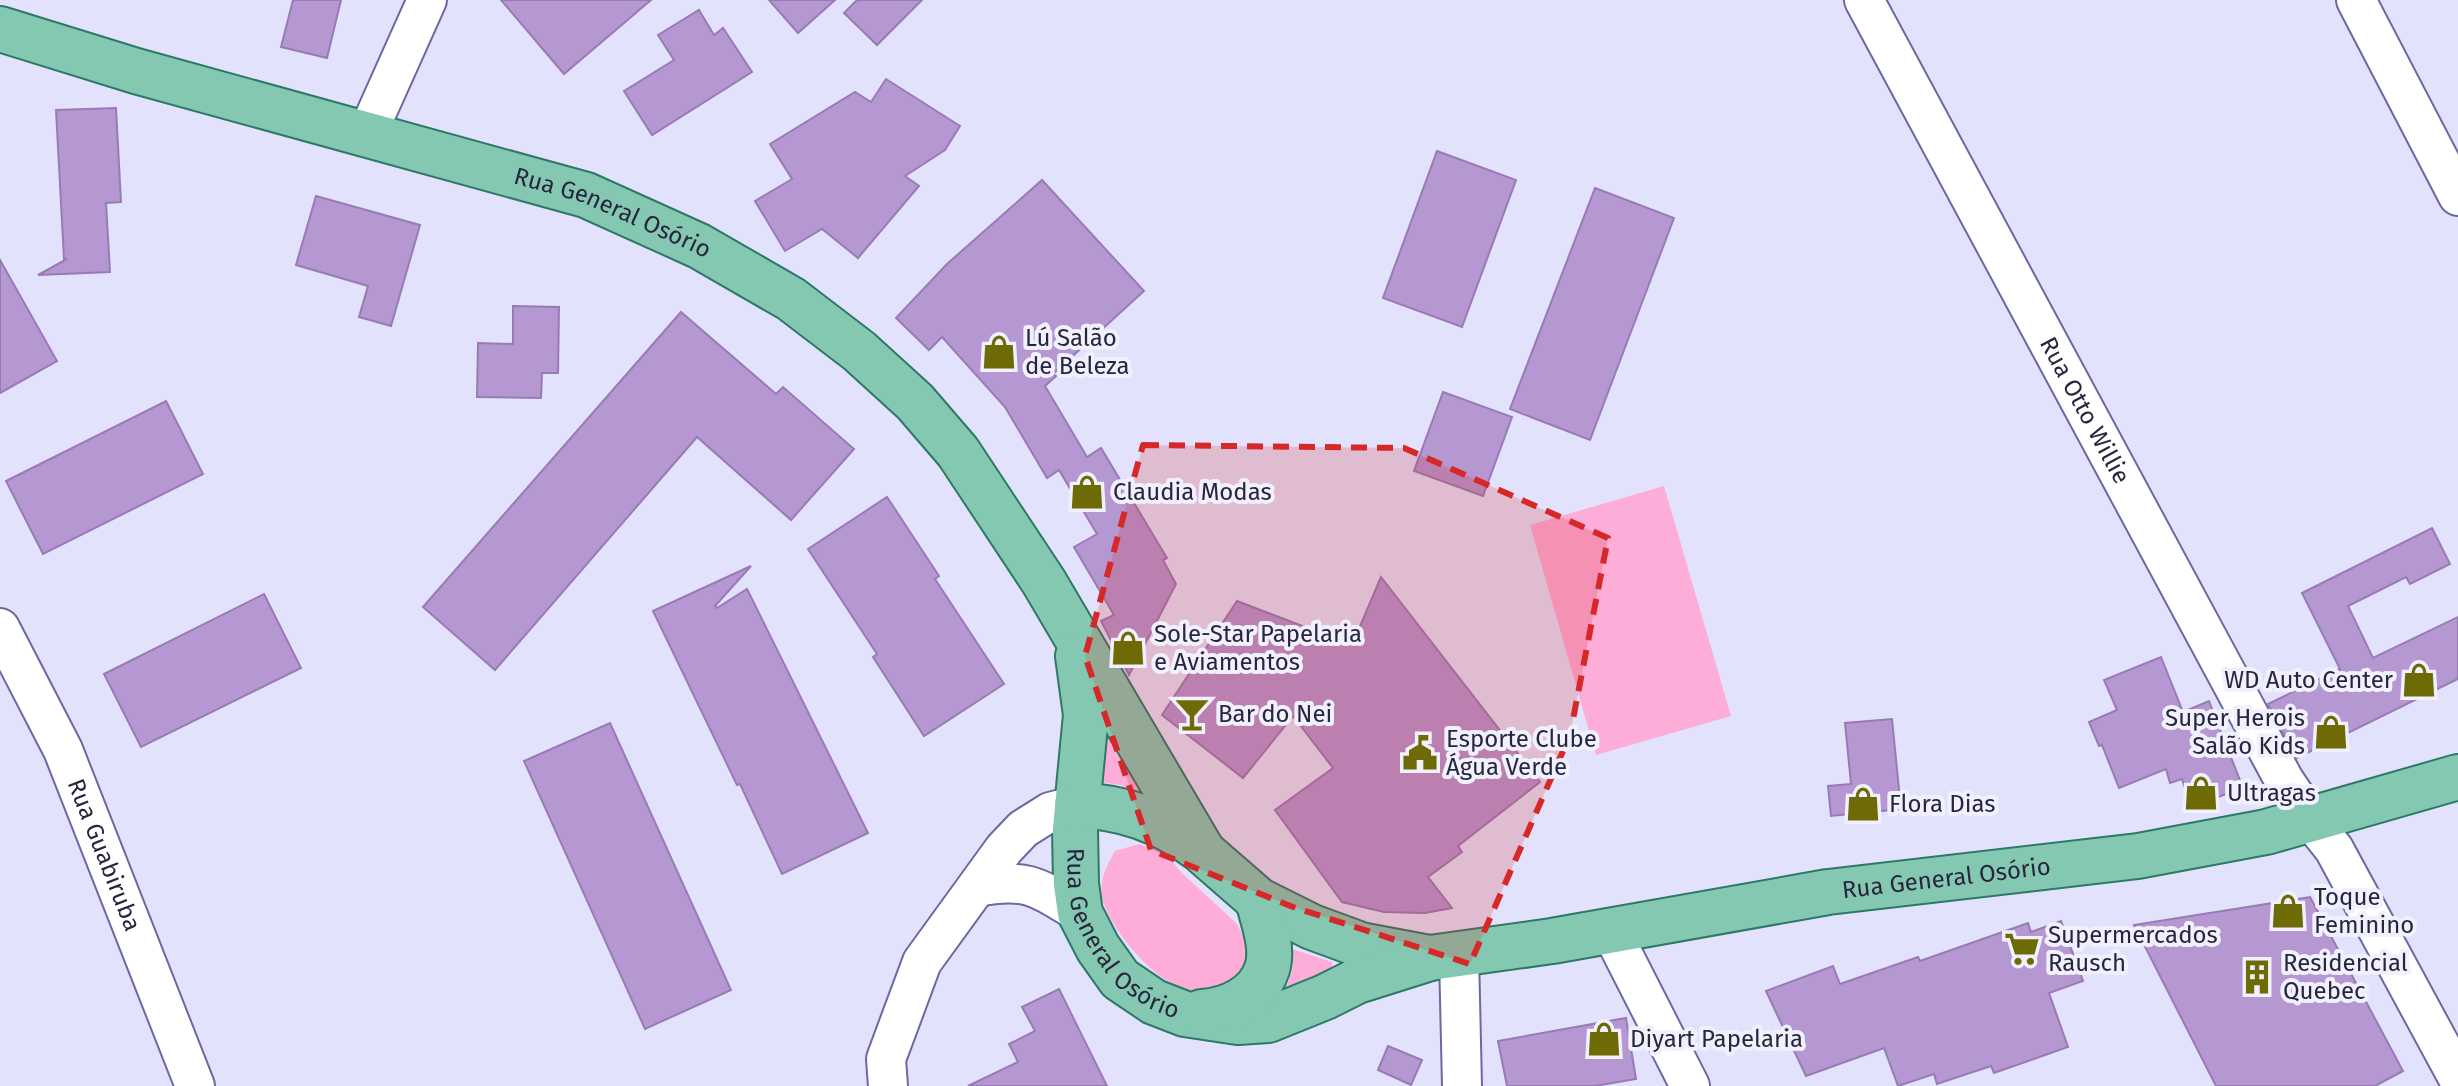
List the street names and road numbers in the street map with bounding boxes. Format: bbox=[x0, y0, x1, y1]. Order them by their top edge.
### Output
street label: Rua General Osório bbox=[511, 162, 716, 264]
street label: Rua Otto Willie bbox=[2034, 332, 2136, 488]
street label: Rua Guabiruba bbox=[62, 775, 147, 935]
street label: Rua General Osório bbox=[1061, 848, 1184, 1025]
street label: Rua General Osório bbox=[1840, 852, 2052, 904]

